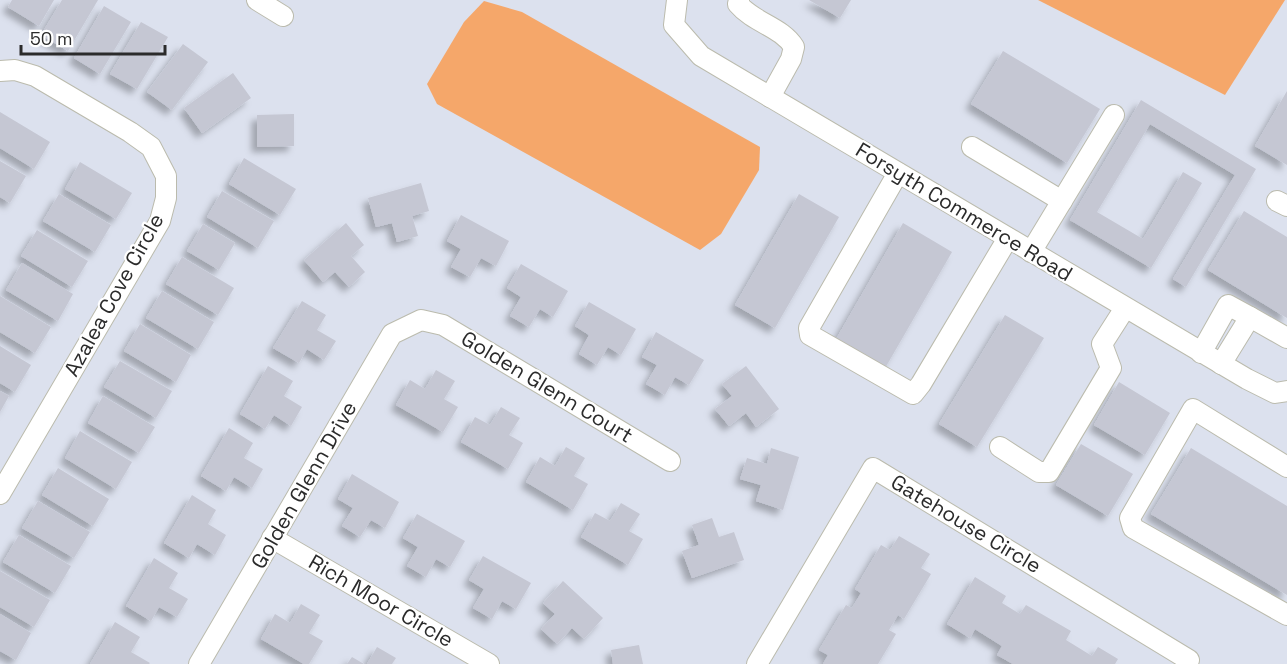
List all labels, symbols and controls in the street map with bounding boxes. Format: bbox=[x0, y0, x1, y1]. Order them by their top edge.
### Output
scale bar bbox=[21, 18, 165, 56]
text: 50 m bbox=[30, 27, 72, 50]
street label: Forsyth Commerce Road bbox=[851, 136, 1078, 287]
street label: Azalea Cove Circle bbox=[58, 208, 170, 381]
street label: Golden Glenn Court bbox=[456, 325, 638, 449]
street label: Golden Glenn Drive bbox=[245, 396, 363, 573]
street label: Gatehouse Circle bbox=[886, 468, 1046, 579]
street label: Rich Moor Circle bbox=[304, 548, 459, 653]

